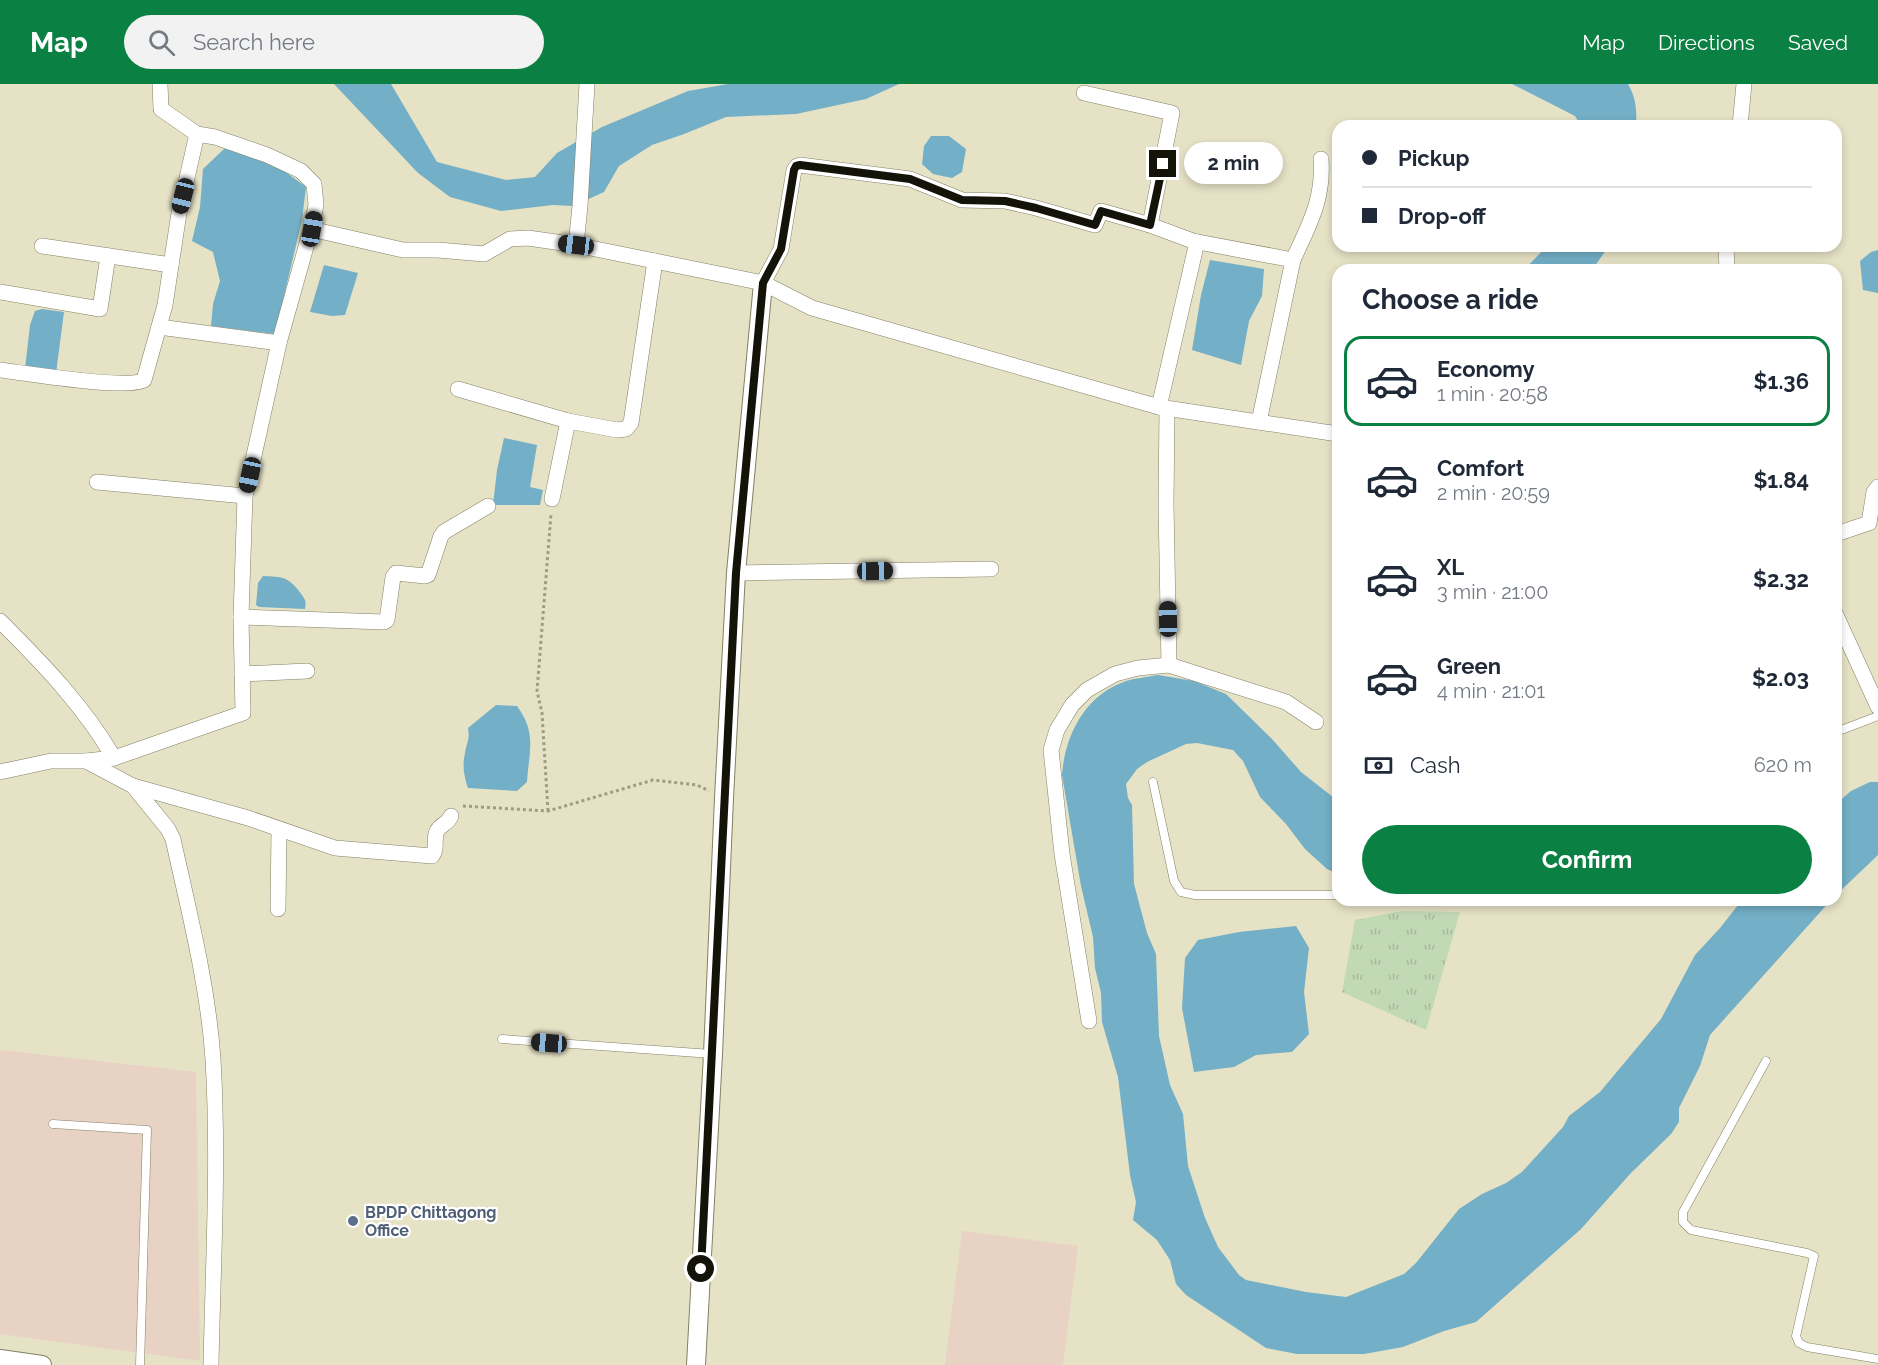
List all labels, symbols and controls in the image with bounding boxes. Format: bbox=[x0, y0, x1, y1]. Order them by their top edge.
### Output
search box bbox=[124, 15, 544, 69]
text: Map bbox=[30, 26, 88, 59]
icon: search bbox=[145, 26, 178, 59]
text: Search here bbox=[193, 29, 315, 55]
text: Map bbox=[1582, 30, 1625, 55]
text: Directions bbox=[1658, 30, 1755, 55]
text: Saved bbox=[1788, 30, 1848, 55]
callout: 2 min bbox=[1184, 143, 1283, 185]
text: Pickup bbox=[1398, 145, 1470, 171]
route end bbox=[1149, 150, 1176, 177]
text: 2 min bbox=[1208, 151, 1259, 175]
car bbox=[170, 176, 196, 216]
text: Drop-off bbox=[1398, 203, 1486, 229]
car bbox=[300, 210, 324, 248]
car bbox=[557, 234, 595, 256]
text: Choose a ride bbox=[1362, 284, 1538, 315]
icon: car bbox=[1365, 354, 1419, 408]
text: Economy bbox=[1437, 356, 1535, 382]
text: $1.36 bbox=[1754, 368, 1809, 394]
text: 1 min · 20:58 bbox=[1437, 382, 1548, 406]
icon: car bbox=[1365, 453, 1419, 507]
text: Comfort bbox=[1437, 455, 1524, 481]
car bbox=[237, 456, 263, 494]
text: $1.84 bbox=[1753, 467, 1809, 493]
text: 2 min · 20:59 bbox=[1437, 481, 1550, 505]
icon: car bbox=[1365, 552, 1419, 606]
text: XL bbox=[1437, 554, 1464, 580]
car bbox=[857, 562, 893, 580]
text: $2.32 bbox=[1753, 566, 1809, 592]
text: 3 min · 21:00 bbox=[1437, 580, 1548, 604]
car bbox=[1159, 601, 1177, 637]
icon: car bbox=[1365, 651, 1419, 705]
text: Green bbox=[1437, 653, 1501, 679]
text: $2.03 bbox=[1752, 665, 1809, 691]
text: 4 min · 21:01 bbox=[1437, 679, 1545, 703]
icon: cash bbox=[1362, 749, 1395, 782]
text: Cash bbox=[1410, 752, 1461, 778]
text: 620 m bbox=[1754, 753, 1812, 777]
button: Confirm bbox=[1362, 825, 1812, 894]
car bbox=[530, 1033, 568, 1053]
place label: BPDP Chittagong Office bbox=[365, 1203, 497, 1240]
marker: BPDP Chittagong Office bbox=[346, 1214, 360, 1228]
route start bbox=[687, 1255, 714, 1282]

